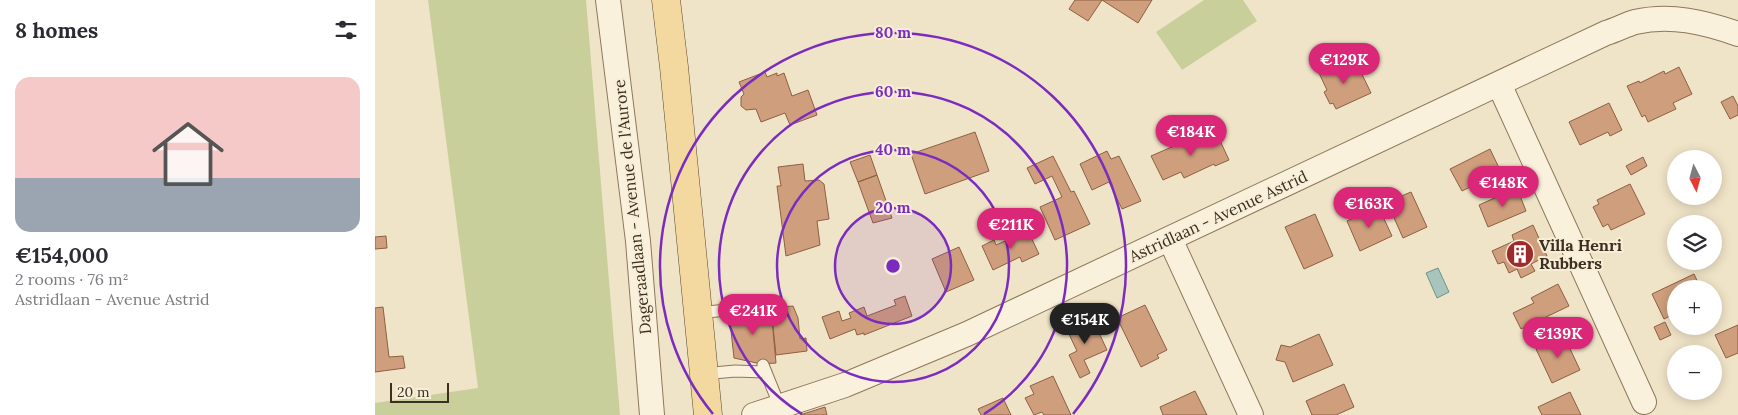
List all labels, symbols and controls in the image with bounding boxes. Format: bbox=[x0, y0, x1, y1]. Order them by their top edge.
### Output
icon: filters bbox=[332, 16, 360, 44]
text: 8 homes bbox=[15, 17, 98, 44]
text: 80 m bbox=[875, 23, 911, 42]
pin: €129K bbox=[1309, 42, 1379, 85]
text: €129K bbox=[1320, 49, 1368, 69]
street label: Dageraadlaan - Avenue de l'Aurore bbox=[609, 78, 655, 336]
text: 60 m bbox=[875, 82, 911, 101]
icon: home bbox=[143, 109, 233, 199]
pin: €184K bbox=[1156, 114, 1226, 157]
text: €184K bbox=[1167, 121, 1215, 141]
text: 40 m bbox=[875, 140, 911, 159]
north arrow bbox=[1667, 150, 1723, 205]
map controls bbox=[1667, 150, 1722, 400]
street label: Astridlaan - Avenue Astrid bbox=[1125, 166, 1311, 267]
pin: €148K bbox=[1468, 166, 1538, 208]
text: €148K bbox=[1479, 172, 1527, 192]
pin: €163K bbox=[1334, 186, 1404, 229]
text: €163K bbox=[1345, 193, 1394, 213]
text: 20 m bbox=[875, 198, 911, 217]
pin: €211K bbox=[976, 208, 1046, 250]
text: €211K bbox=[988, 214, 1034, 234]
button: layers bbox=[1667, 215, 1722, 270]
place label: Villa Henri Rubbers bbox=[1539, 235, 1622, 273]
building icon: Villa Henri Rubbers bbox=[1505, 239, 1535, 269]
text: €154,000 bbox=[15, 242, 109, 269]
centre of rings bbox=[884, 257, 902, 275]
text: 2 rooms · 76 m² bbox=[15, 269, 129, 289]
button: + bbox=[1667, 280, 1722, 335]
text: Astridlaan - Avenue Astrid bbox=[15, 289, 210, 309]
pin: €241K bbox=[718, 294, 788, 336]
text: €241K bbox=[729, 300, 777, 320]
pin: €154K bbox=[1050, 302, 1120, 345]
text: €154K bbox=[1061, 309, 1109, 329]
pin: €139K bbox=[1523, 316, 1593, 359]
text: €139K bbox=[1533, 323, 1583, 343]
button: − bbox=[1667, 345, 1722, 400]
scale bar bbox=[390, 380, 449, 403]
text: 20 m bbox=[397, 383, 429, 401]

